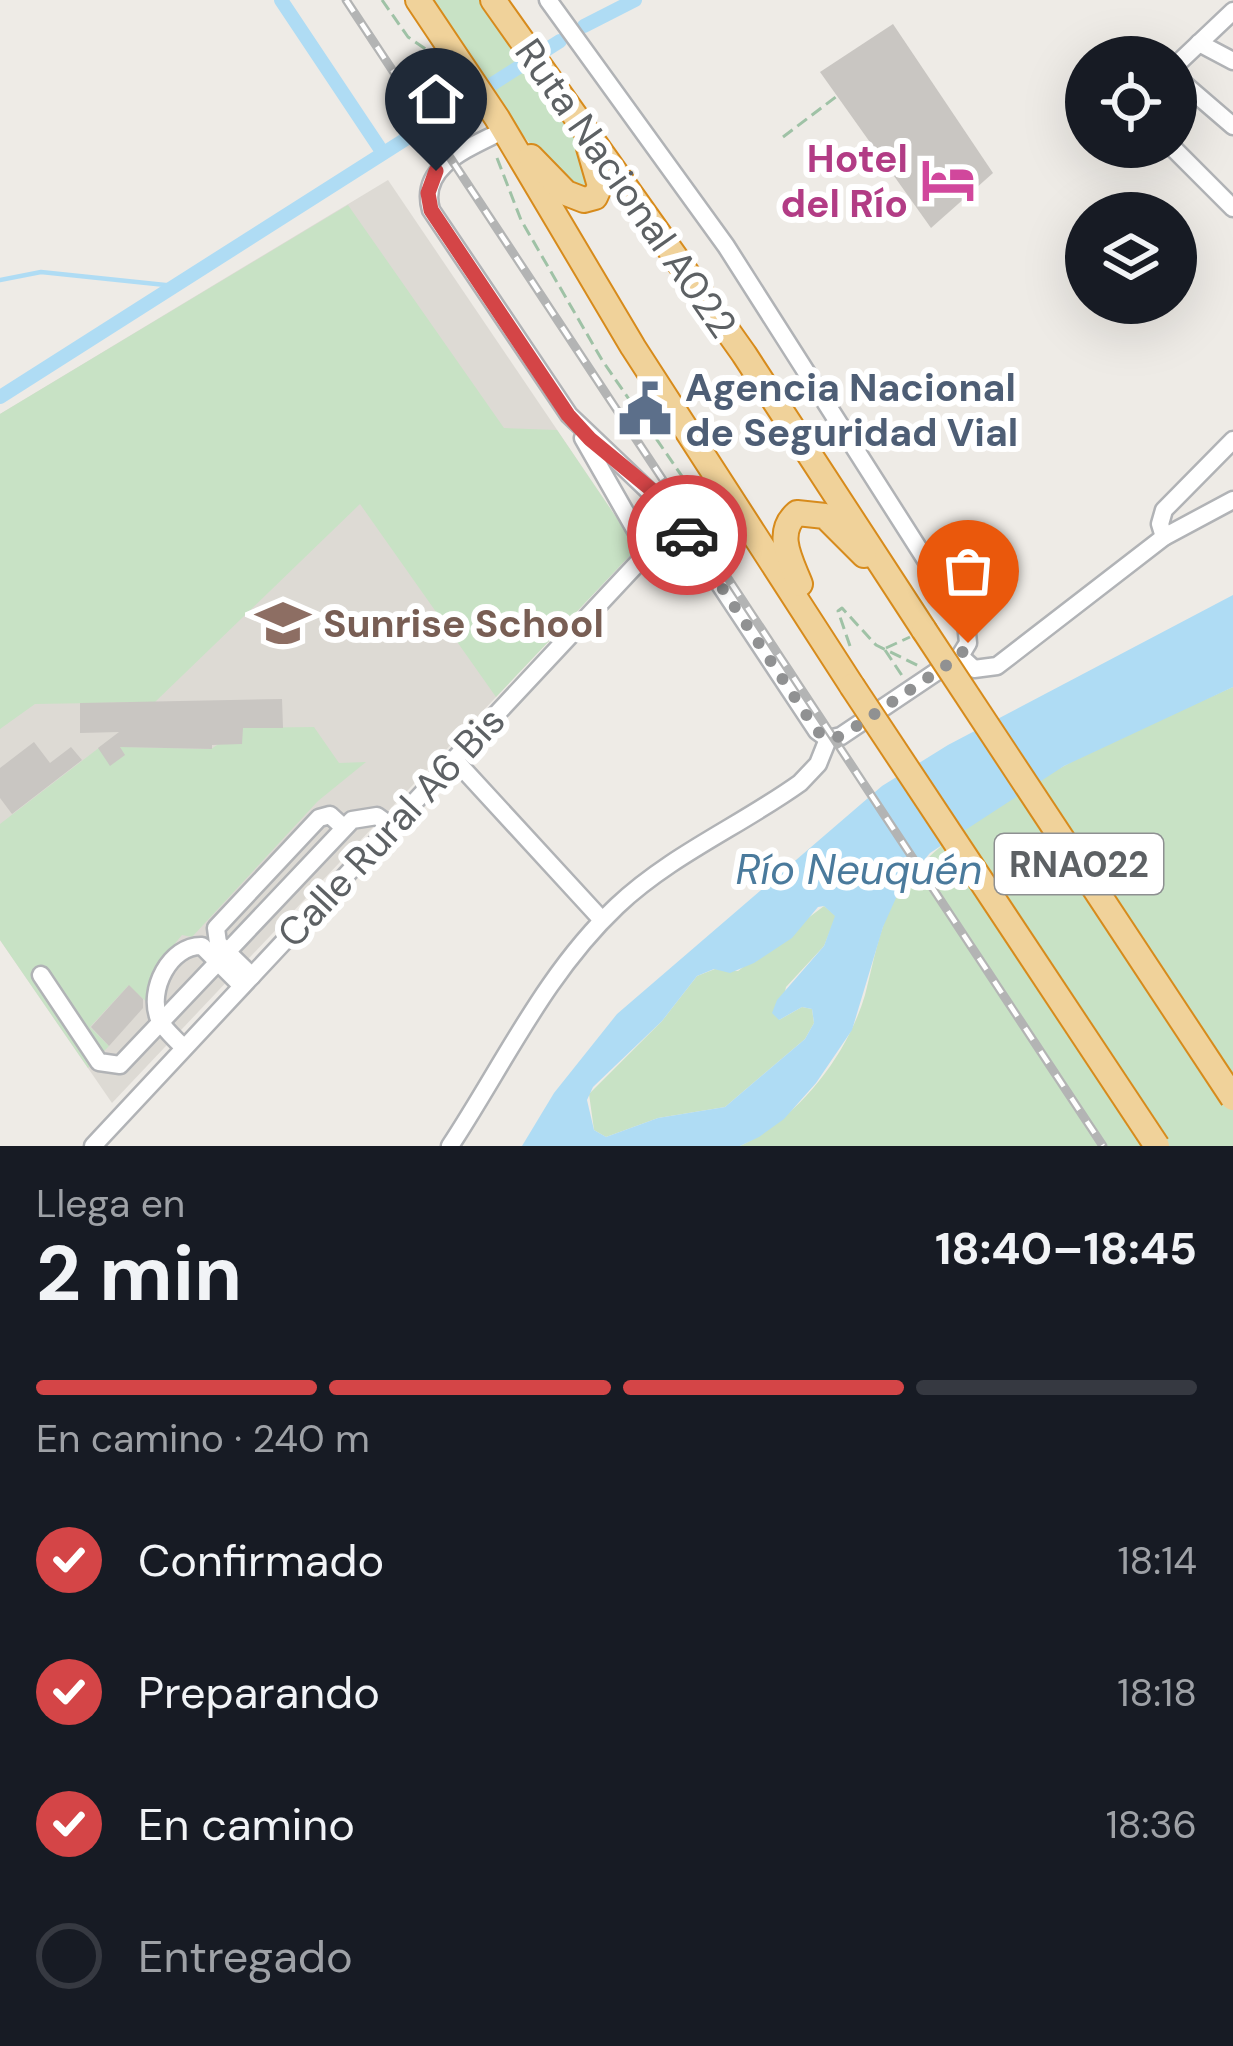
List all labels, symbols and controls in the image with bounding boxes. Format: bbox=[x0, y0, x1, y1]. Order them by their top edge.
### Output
street label: Ruta Nacional A022 bbox=[504, 29, 748, 347]
map controls bbox=[1065, 36, 1197, 324]
button: locate bbox=[1065, 36, 1197, 168]
pin bbox=[385, 48, 487, 171]
icon: home bbox=[403, 66, 469, 132]
place label: Hotel del Río bbox=[781, 133, 908, 229]
hotel icon: Hotel del Río bbox=[919, 151, 977, 209]
button: layers bbox=[1065, 192, 1197, 324]
place label: Agencia Nacional de Seguridad Vial bbox=[685, 362, 1018, 458]
public building icon: Agencia Nacional de Seguridad Vial bbox=[616, 380, 674, 438]
courier bbox=[627, 475, 747, 595]
icon: car bbox=[654, 502, 720, 568]
pin bbox=[917, 520, 1019, 643]
icon: bag bbox=[935, 538, 1001, 604]
school or university icon: Sunrise School bbox=[254, 594, 312, 652]
place label: Sunrise School bbox=[323, 598, 604, 649]
street label: Calle Rural A6 Bis bbox=[266, 696, 516, 958]
road number: RNA022 bbox=[995, 834, 1163, 894]
water label: Río Neuquén bbox=[736, 842, 982, 897]
text: Llega en bbox=[36, 1178, 185, 1229]
text: 18:40–18:45 bbox=[935, 1219, 1197, 1278]
text: 2 min bbox=[36, 1223, 242, 1324]
text: En camino · 240 m bbox=[36, 1413, 370, 1464]
icon: check bbox=[36, 1527, 102, 1593]
text: Confirmado bbox=[138, 1531, 384, 1590]
text: 18:14 bbox=[1117, 1535, 1197, 1586]
icon: check bbox=[36, 1659, 102, 1725]
text: Preparando bbox=[138, 1663, 380, 1722]
text: 18:18 bbox=[1117, 1667, 1197, 1718]
icon: check bbox=[36, 1791, 102, 1857]
text: En camino bbox=[138, 1795, 355, 1854]
text: 18:36 bbox=[1106, 1799, 1197, 1850]
text: Entregado bbox=[138, 1927, 353, 1986]

